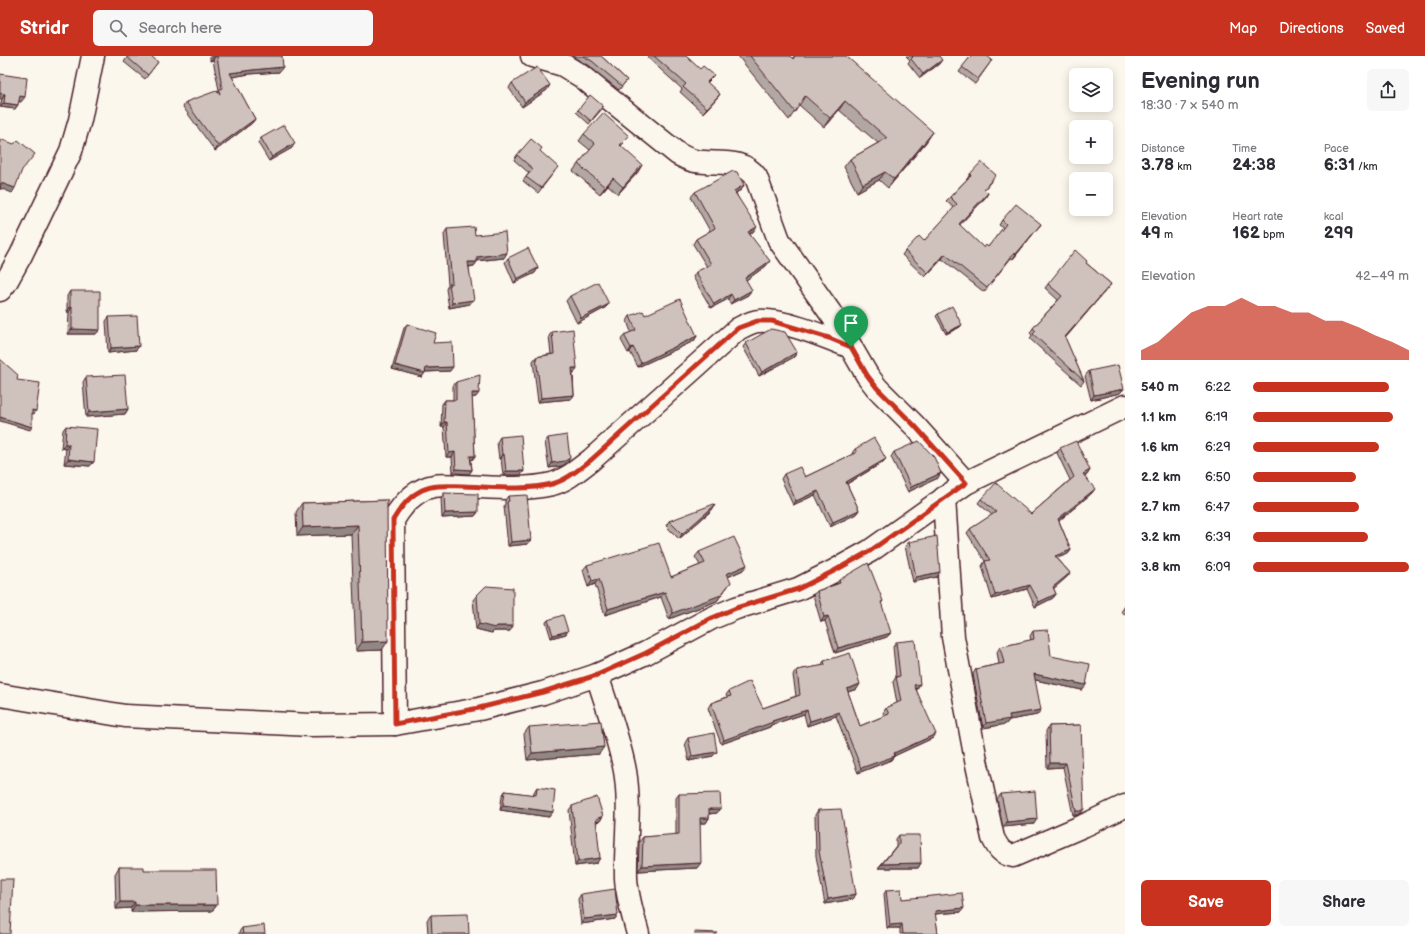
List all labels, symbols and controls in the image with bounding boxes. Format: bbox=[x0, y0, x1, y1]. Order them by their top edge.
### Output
search box bbox=[93, 10, 373, 46]
text: Stridr bbox=[20, 17, 69, 40]
icon: search bbox=[107, 17, 129, 39]
text: Search here bbox=[139, 19, 222, 38]
text: Map bbox=[1229, 20, 1257, 37]
text: Directions bbox=[1279, 20, 1344, 37]
text: Saved bbox=[1366, 20, 1405, 37]
map controls bbox=[1069, 68, 1113, 216]
button: layers bbox=[1069, 68, 1113, 112]
text: Evening run bbox=[1141, 68, 1260, 95]
button: share bbox=[1367, 69, 1409, 111]
text: 18:30 · 7 × 540 m bbox=[1141, 97, 1239, 113]
button: + bbox=[1069, 120, 1113, 164]
text: Distance bbox=[1141, 142, 1185, 155]
text: Time bbox=[1232, 142, 1257, 155]
text: Pace bbox=[1324, 142, 1349, 155]
text: 3.78 bbox=[1141, 155, 1174, 175]
text: 24:38 bbox=[1232, 155, 1276, 175]
text: 6:31 bbox=[1324, 155, 1355, 175]
text: km bbox=[1174, 160, 1192, 173]
text: /km bbox=[1355, 160, 1378, 173]
button: − bbox=[1069, 172, 1113, 216]
text: Elevation bbox=[1141, 210, 1187, 223]
text: Heart rate bbox=[1232, 210, 1283, 223]
text: kcal bbox=[1324, 210, 1343, 223]
text: 49 bbox=[1141, 223, 1161, 243]
text: 162 bbox=[1232, 223, 1260, 243]
text: 299 bbox=[1324, 223, 1354, 243]
text: m bbox=[1161, 228, 1173, 241]
text: bpm bbox=[1260, 228, 1285, 241]
text: Elevation bbox=[1141, 268, 1195, 284]
text: 42–49 m bbox=[1355, 268, 1409, 284]
pin bbox=[834, 306, 868, 347]
icon: arrive bbox=[840, 312, 862, 334]
text: 540 m bbox=[1141, 379, 1179, 395]
text: 6:22 bbox=[1205, 379, 1231, 395]
text: 1.1 km bbox=[1141, 409, 1176, 425]
text: 6:19 bbox=[1205, 409, 1228, 425]
text: 1.6 km bbox=[1141, 439, 1179, 455]
text: 6:29 bbox=[1205, 439, 1231, 455]
text: 2.2 km bbox=[1141, 469, 1181, 485]
text: 6:50 bbox=[1205, 469, 1231, 485]
text: 2.7 km bbox=[1141, 499, 1180, 515]
text: 6:47 bbox=[1205, 499, 1230, 515]
text: 3.2 km bbox=[1141, 529, 1181, 545]
text: 6:39 bbox=[1205, 529, 1231, 545]
text: 3.8 km bbox=[1141, 559, 1181, 575]
text: 6:09 bbox=[1205, 559, 1231, 575]
button: Save bbox=[1141, 880, 1271, 926]
button: Share bbox=[1279, 880, 1409, 926]

